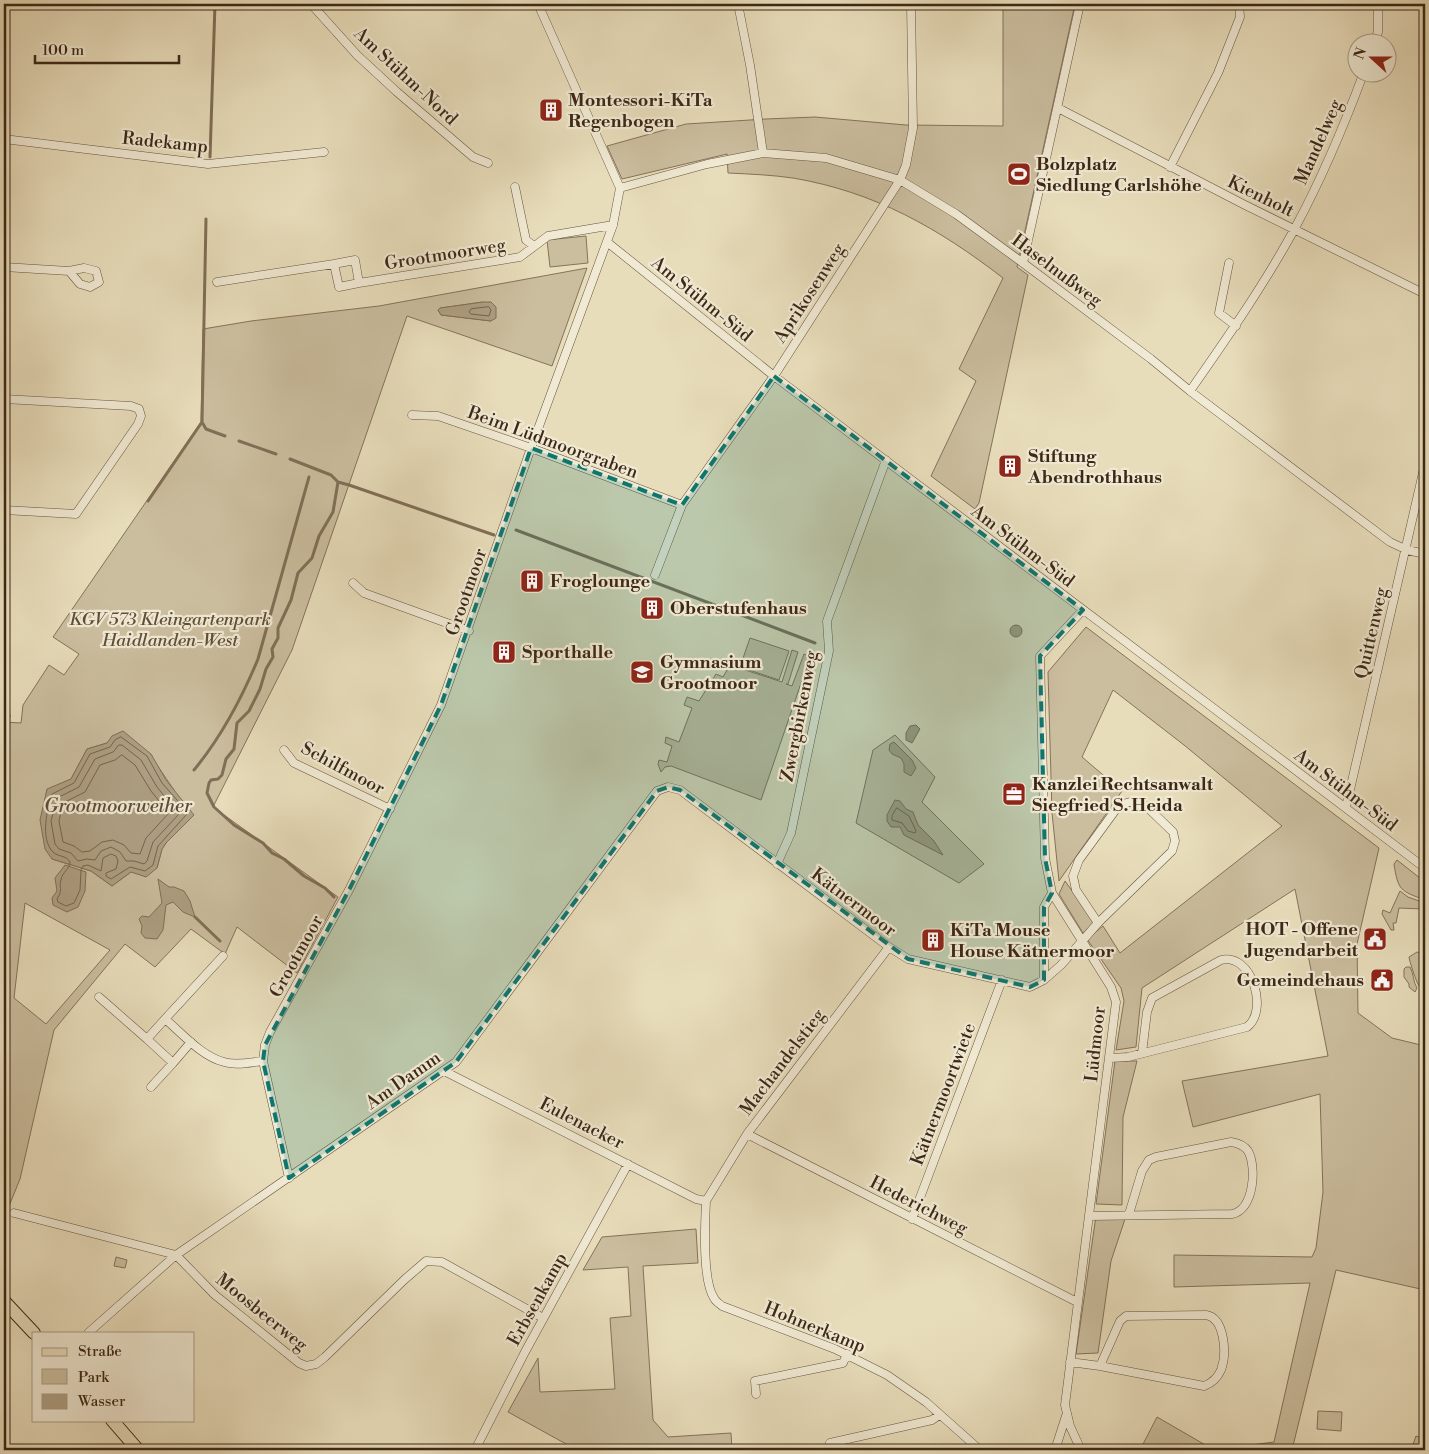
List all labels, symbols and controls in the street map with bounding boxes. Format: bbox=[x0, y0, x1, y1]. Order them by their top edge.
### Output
street label: Am Stühm-Nord bbox=[348, 22, 463, 131]
scale bar bbox=[35, 32, 179, 64]
north arrow bbox=[1346, 32, 1396, 82]
text: 100 m bbox=[42, 41, 84, 60]
text: N bbox=[1350, 45, 1371, 62]
place label: Montessori-KiTa Regenbogen bbox=[568, 89, 713, 133]
street label: Mandelweg bbox=[1289, 95, 1348, 188]
building icon: Montessori-KiTa Regenbogen bbox=[538, 97, 564, 123]
street label: Radekamp bbox=[121, 127, 209, 158]
place label: Bolzplatz Siedlung Carlshöhe bbox=[1036, 153, 1202, 197]
sports icon: Bolzplatz Siedlung Carlshöhe bbox=[1006, 161, 1032, 187]
street label: Kienholt bbox=[1224, 170, 1298, 223]
street label: Haselnußweg bbox=[1007, 229, 1107, 312]
street label: Grootmoorweg bbox=[383, 233, 508, 275]
street label: Aprikosenweg bbox=[768, 238, 851, 348]
street label: Am Stühm-Süd bbox=[646, 251, 758, 348]
street label: Beim Lüdmoorgraben bbox=[463, 401, 642, 484]
place label: Stiftung Abendrothhaus bbox=[1027, 445, 1162, 489]
building icon: Stiftung Abendrothhaus bbox=[997, 453, 1023, 479]
street label: Am Stühm-Süd bbox=[966, 499, 1080, 593]
street label: Grootmoor bbox=[441, 545, 492, 639]
building icon: Froglounge bbox=[519, 568, 545, 594]
place label: Froglounge bbox=[550, 570, 651, 593]
street label: Quittenweg bbox=[1350, 584, 1393, 681]
building icon: Oberstufenhaus bbox=[639, 595, 665, 621]
place label: Oberstufenhaus bbox=[670, 597, 807, 620]
park label: KGV 573 Kleingartenpark Haidlanden-West bbox=[69, 608, 271, 652]
building icon: Sporthalle bbox=[491, 639, 517, 665]
place label: Sporthalle bbox=[522, 641, 613, 664]
street label: Zwergbirkenweg bbox=[775, 648, 824, 784]
place label: Gymnasium Grootmoor bbox=[660, 651, 762, 695]
school or university icon: Gymnasium Grootmoor bbox=[629, 659, 655, 685]
street label: Schilfmoor bbox=[297, 737, 389, 800]
street label: Am Stühm-Süd bbox=[1289, 743, 1403, 837]
place label: Kanzlei Rechtsanwalt Siegfried S. Heida bbox=[1032, 773, 1214, 817]
office icon: Kanzlei Rechtsanwalt Siegfried S. Heida bbox=[1001, 781, 1027, 807]
water label: Grootmoorweiher bbox=[44, 794, 193, 818]
street label: Kätnermoor bbox=[806, 863, 901, 942]
street label: Grootmoor bbox=[264, 911, 329, 1002]
place label: HOT - Offene Jugendarbeit bbox=[1243, 918, 1359, 962]
place label: KiTa Mouse House Kätnermoor bbox=[950, 919, 1115, 963]
public building icon: HOT - Offene Jugendarbeit bbox=[1362, 926, 1388, 952]
building icon: KiTa Mouse House Kätnermoor bbox=[920, 927, 946, 953]
public building icon: Gemeindehaus bbox=[1369, 967, 1395, 993]
place label: Gemeindehaus bbox=[1237, 969, 1364, 992]
street label: Machandelstieg bbox=[735, 1004, 830, 1120]
street label: Lüdmoor bbox=[1080, 1005, 1111, 1083]
street label: Kätnermoortwiete bbox=[906, 1020, 981, 1169]
street label: Am Damm bbox=[360, 1046, 445, 1115]
street label: Eulenacker bbox=[535, 1092, 628, 1155]
street label: Hederichweg bbox=[866, 1171, 972, 1240]
street label: Erbsenkamp bbox=[502, 1249, 573, 1350]
street label: Moosbeerweg bbox=[211, 1268, 313, 1357]
street label: Hohnerkamp bbox=[761, 1297, 869, 1358]
legend bbox=[32, 1332, 195, 1422]
text: Straße bbox=[78, 1342, 122, 1361]
text: Park bbox=[78, 1368, 110, 1387]
text: Wasser bbox=[77, 1392, 126, 1411]

